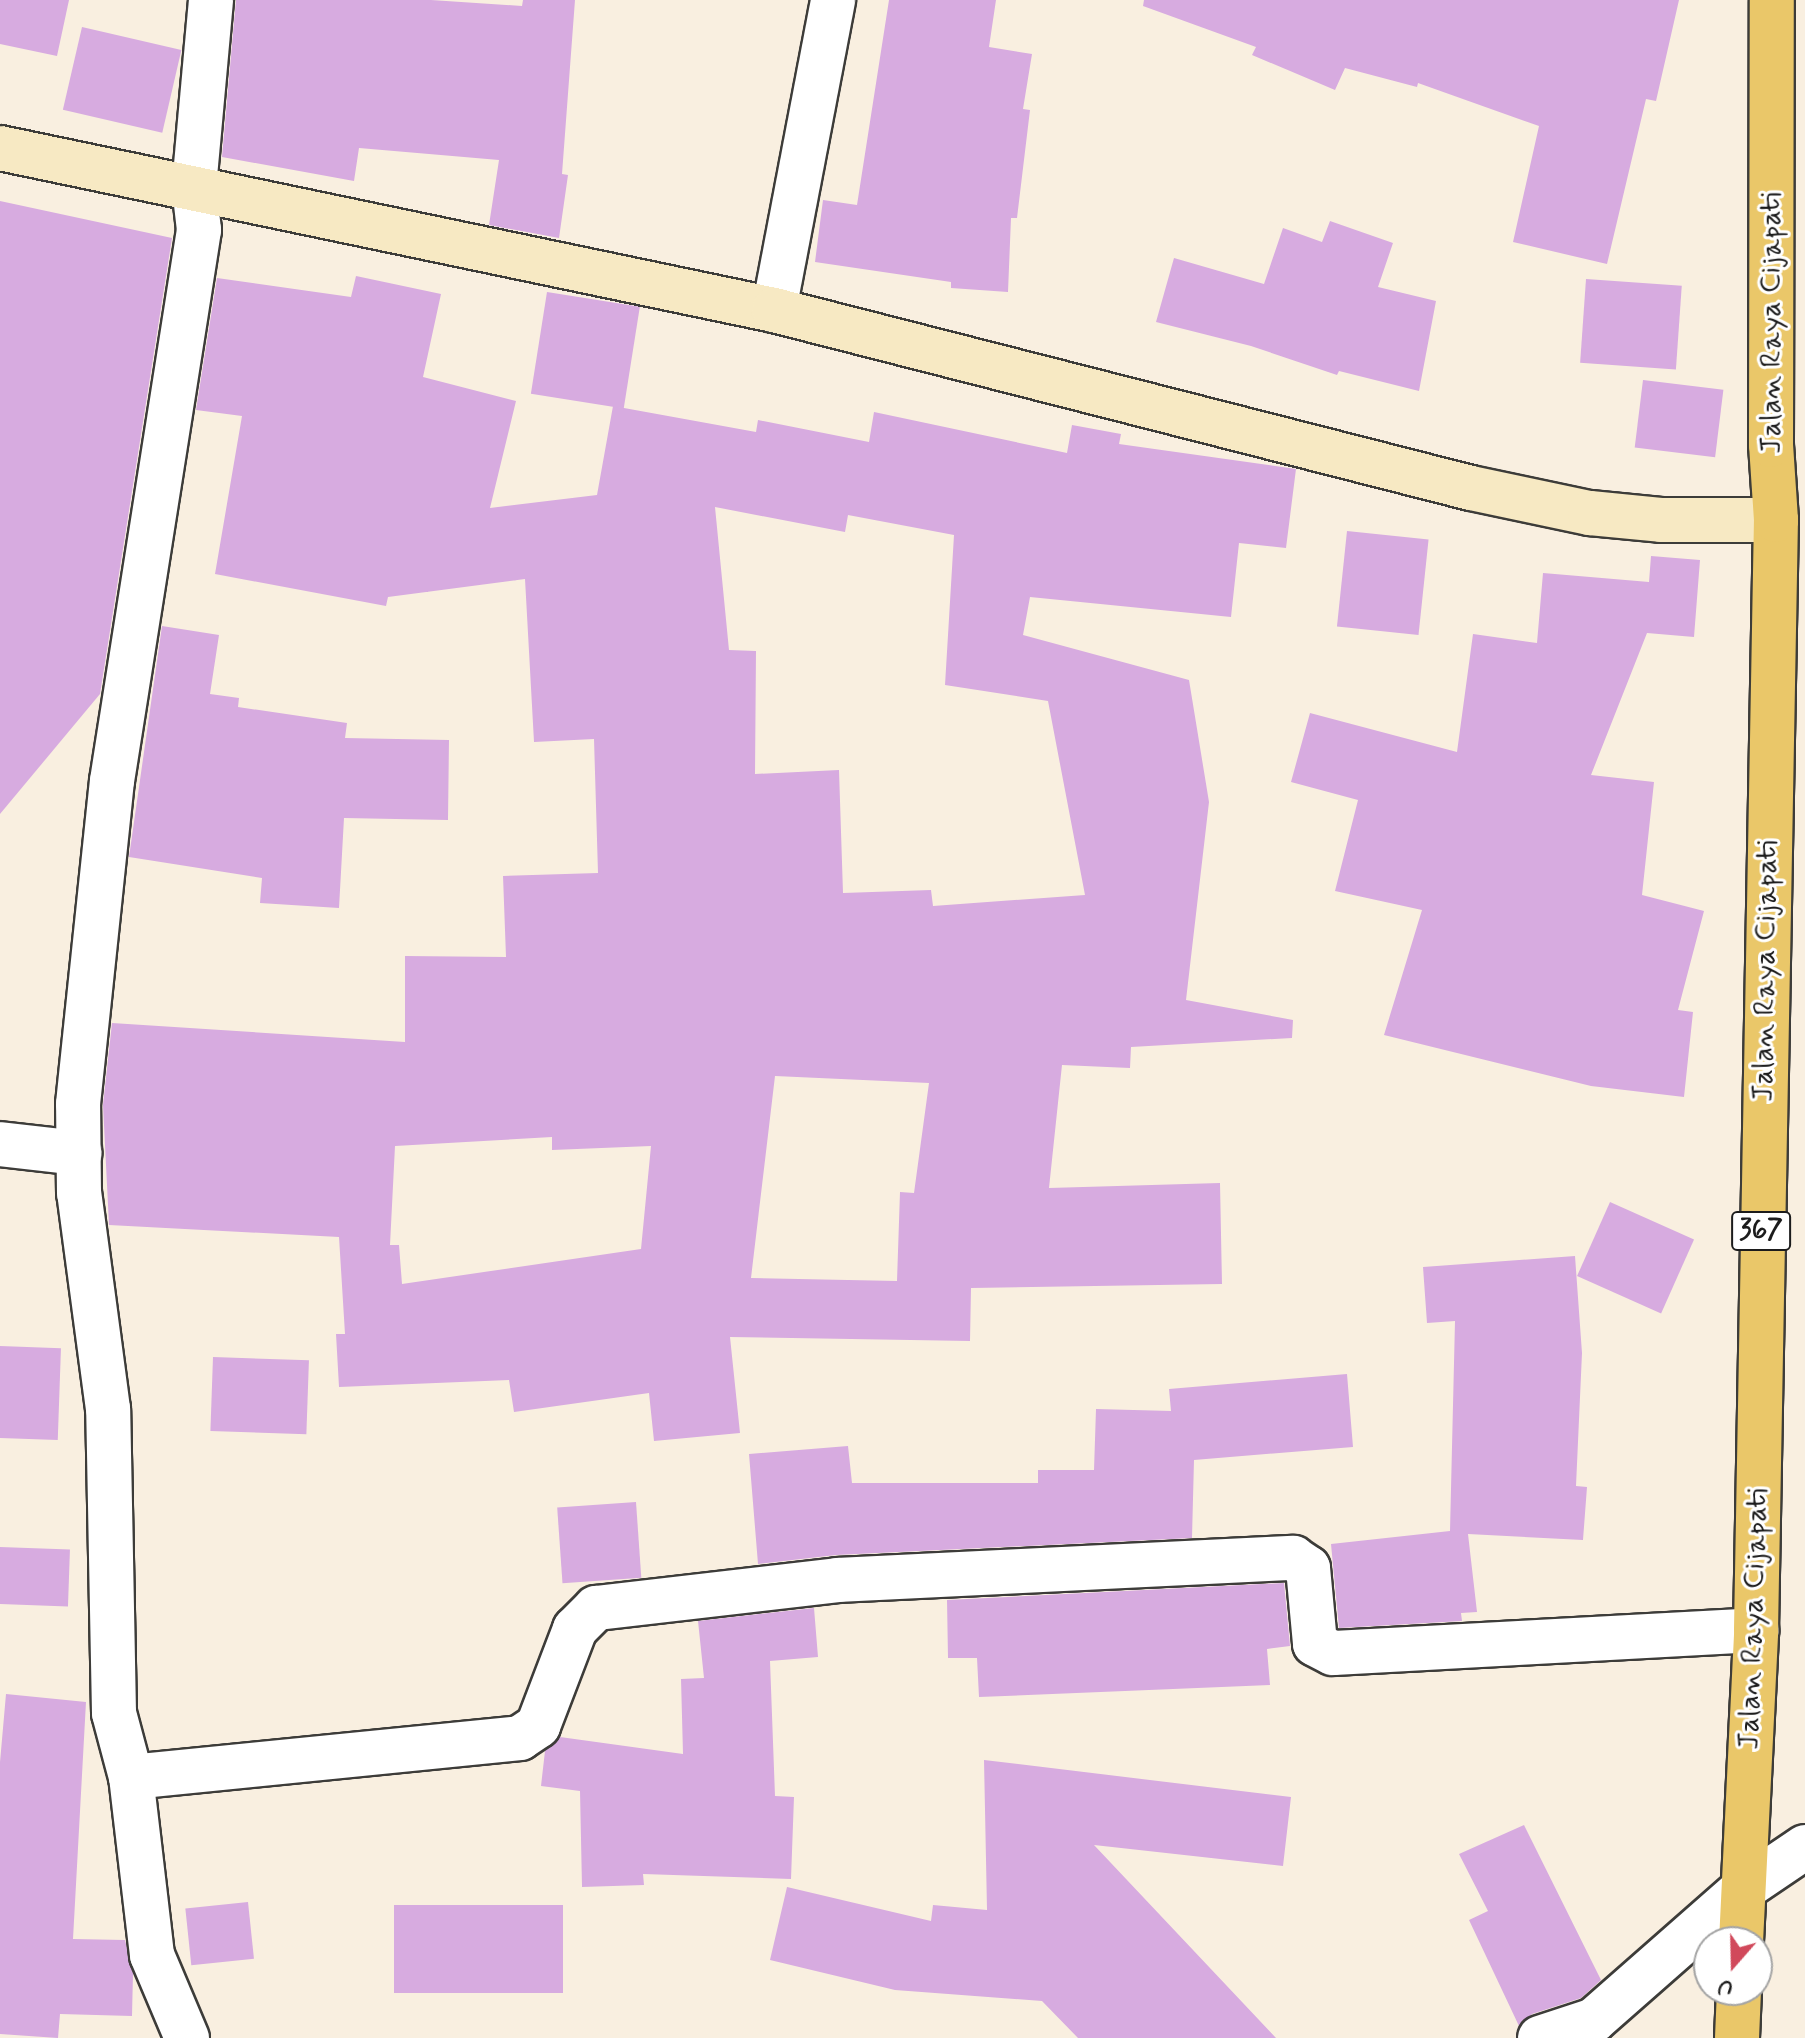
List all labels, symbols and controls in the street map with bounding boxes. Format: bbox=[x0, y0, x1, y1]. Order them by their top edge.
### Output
street label: Jalan Raya Cijapati bbox=[1754, 194, 1790, 452]
street label: Jalan Raya Cijapati bbox=[1746, 841, 1786, 1101]
road number: 367 bbox=[1731, 1207, 1791, 1255]
street label: Jalan Raya Cijapati bbox=[1731, 1489, 1777, 1749]
north arrow bbox=[1693, 1926, 1773, 2006]
text: U bbox=[1714, 1971, 1737, 2002]

